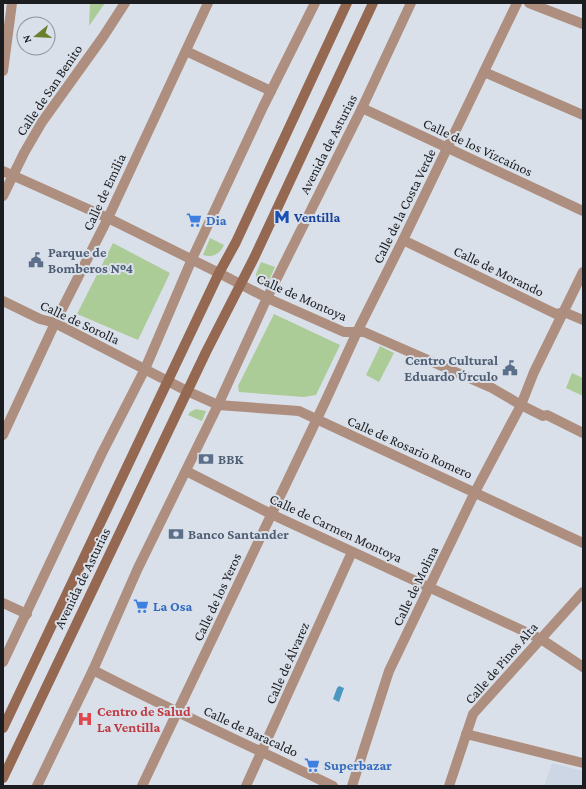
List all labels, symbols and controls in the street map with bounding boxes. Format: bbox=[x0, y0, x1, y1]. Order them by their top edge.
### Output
north arrow bbox=[16, 16, 56, 56]
text: N bbox=[19, 33, 33, 45]
street label: Calle de San Benito bbox=[13, 41, 85, 139]
street label: Avenida de Asturias bbox=[296, 91, 360, 197]
street label: Calle de los Vizcaínos bbox=[421, 115, 535, 179]
street label: Calle de la Costa Verde bbox=[369, 146, 439, 266]
street label: Calle de Emilia bbox=[79, 150, 129, 233]
metro station icon: Ventilla bbox=[273, 208, 291, 226]
place label: Ventilla bbox=[293, 209, 340, 225]
supermarket icon: Dia bbox=[185, 211, 203, 229]
place label: Dia bbox=[206, 212, 227, 228]
street label: Calle de Morando bbox=[451, 242, 547, 300]
place label: Parque de Bomberos Nº4 bbox=[48, 244, 133, 276]
public building icon: Parque de Bomberos Nº4 bbox=[27, 251, 45, 269]
street label: Calle de Montoya bbox=[254, 270, 350, 324]
street label: Calle de Sorolla bbox=[38, 297, 123, 348]
place label: Centro Cultural Eduardo Úrculo bbox=[404, 352, 498, 384]
public building icon: Centro Cultural Eduardo Úrculo bbox=[501, 359, 519, 377]
street label: Calle de Rosario Romero bbox=[345, 412, 475, 482]
bank icon: BBK bbox=[197, 450, 215, 468]
place label: BBK bbox=[218, 451, 244, 467]
street label: Calle de Carmen Montoya bbox=[267, 490, 405, 566]
street label: Avenida de Asturias bbox=[51, 525, 113, 631]
bank icon: Banco Santander bbox=[167, 525, 185, 543]
place label: Banco Santander bbox=[188, 526, 289, 542]
street label: Calle de Molina bbox=[389, 543, 441, 629]
street label: Calle de los Yeros bbox=[190, 550, 244, 644]
supermarket icon: La Osa bbox=[132, 597, 150, 615]
place label: La Osa bbox=[153, 598, 192, 614]
street label: Calle de Álvarez bbox=[262, 619, 312, 707]
street label: Calle de Pinos Alta bbox=[461, 619, 541, 707]
street label: Calle de Baracaldo bbox=[201, 702, 301, 760]
place label: Centro de Salud La Ventilla bbox=[97, 703, 191, 735]
hospital icon: Centro de Salud La Ventilla bbox=[76, 710, 94, 728]
supermarket icon: Superbazar bbox=[303, 756, 321, 774]
place label: Superbazar bbox=[324, 757, 392, 773]

